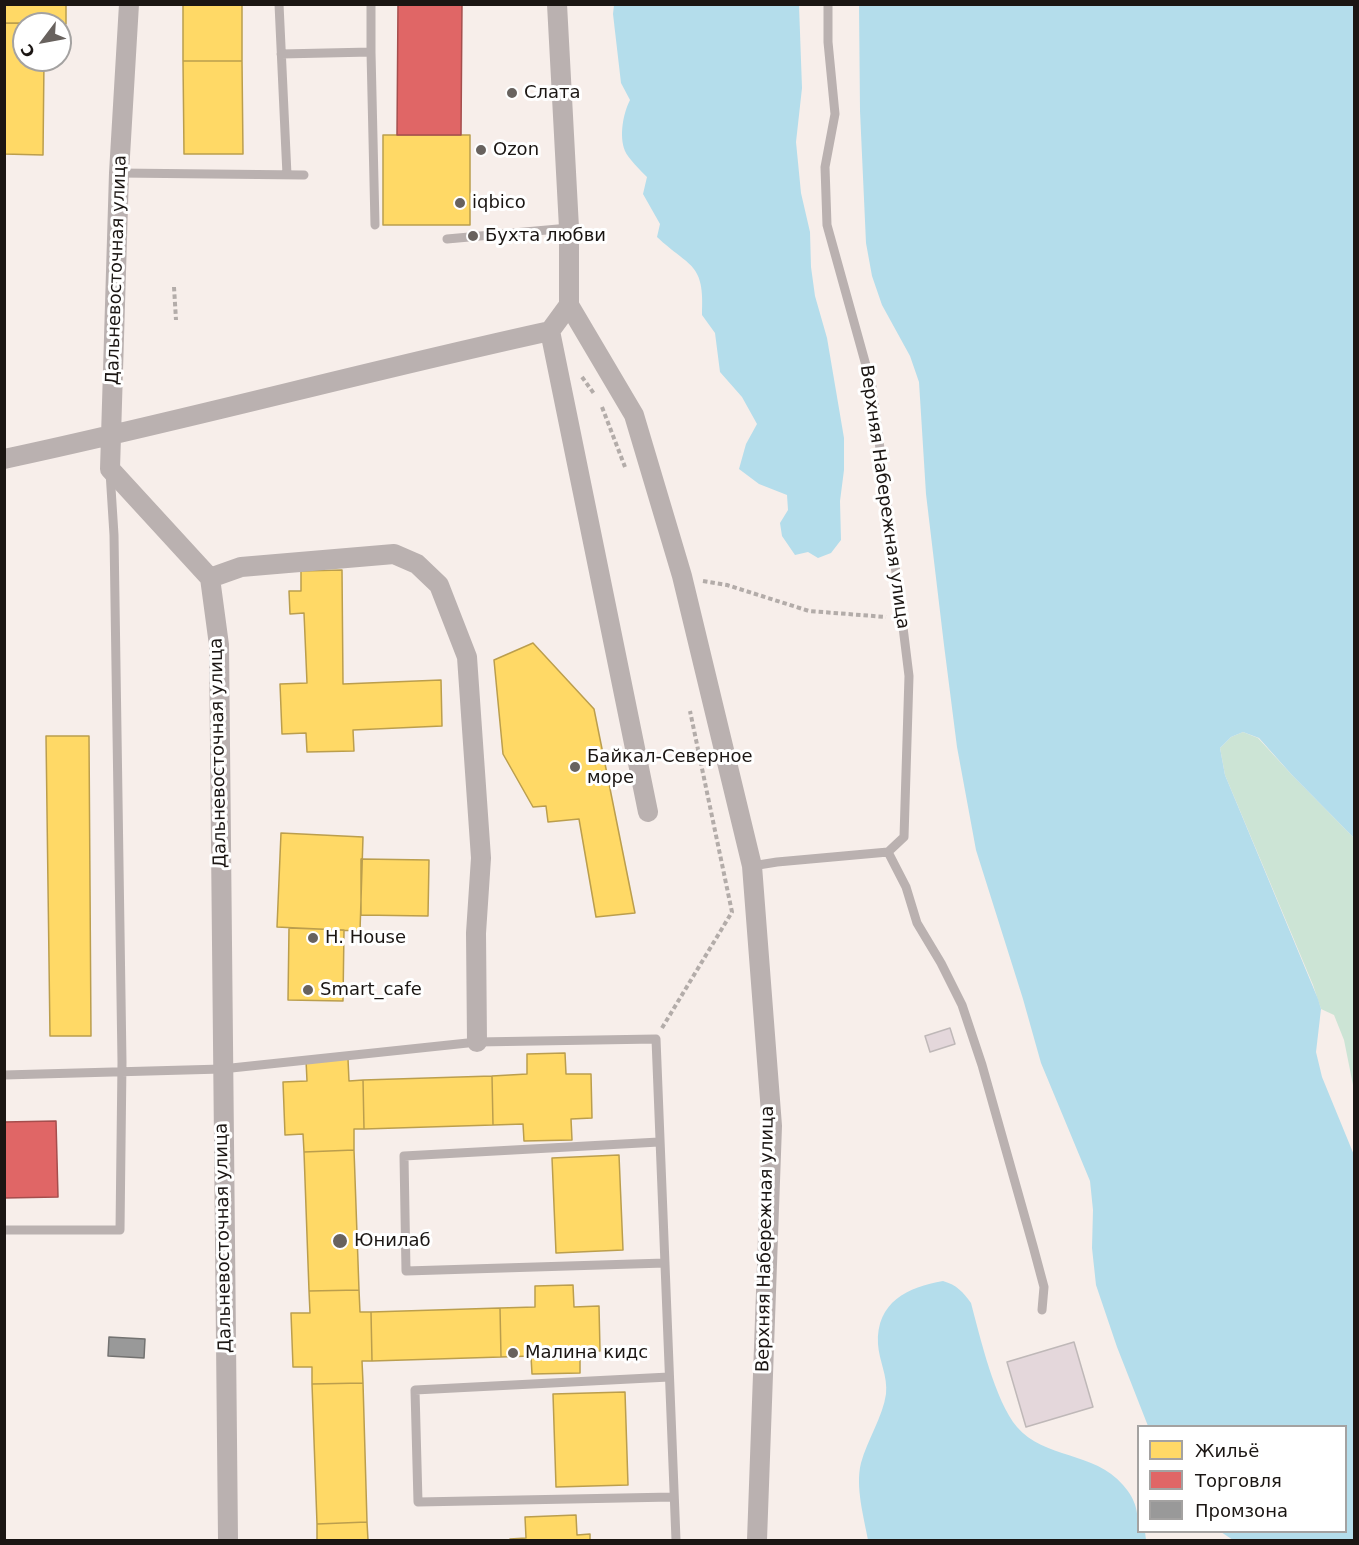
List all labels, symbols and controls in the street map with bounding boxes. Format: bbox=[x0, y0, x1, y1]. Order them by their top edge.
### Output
north arrow bbox=[12, 12, 72, 72]
text: С bbox=[17, 41, 39, 61]
place label: Слата bbox=[524, 82, 581, 104]
marker: Слата bbox=[505, 86, 519, 100]
place label: Ozon bbox=[493, 139, 539, 161]
marker: Ozon bbox=[474, 143, 488, 157]
street label: Дальневосточная улица bbox=[102, 155, 132, 385]
place label: iqbico bbox=[472, 192, 526, 214]
marker: iqbico bbox=[453, 196, 467, 210]
place label: Бухта любви bbox=[485, 225, 606, 247]
marker: Бухта любви bbox=[466, 229, 480, 243]
street label: Верхняя Набережная улица bbox=[855, 363, 913, 631]
street label: Дальневосточная улица bbox=[206, 638, 232, 868]
place label: Байкал-Северное море bbox=[587, 746, 753, 789]
marker: Байкал-Северное море bbox=[568, 760, 582, 774]
place label: H. House bbox=[325, 927, 406, 949]
marker: H. House bbox=[306, 931, 320, 945]
place label: Smart_cafe bbox=[320, 979, 422, 1001]
marker: Smart_cafe bbox=[301, 983, 315, 997]
street label: Верхняя Набережная улица bbox=[753, 1106, 779, 1372]
street label: Дальневосточная улица bbox=[211, 1123, 237, 1353]
place label: Юнилаб bbox=[354, 1230, 431, 1252]
marker: Юнилаб bbox=[331, 1232, 349, 1250]
place label: Малина кидс bbox=[525, 1342, 648, 1364]
marker: Малина кидс bbox=[506, 1346, 520, 1360]
legend bbox=[1137, 1425, 1347, 1533]
text: Жильё bbox=[1195, 1440, 1259, 1461]
text: Торговля bbox=[1195, 1470, 1282, 1491]
text: Промзона bbox=[1195, 1500, 1288, 1521]

